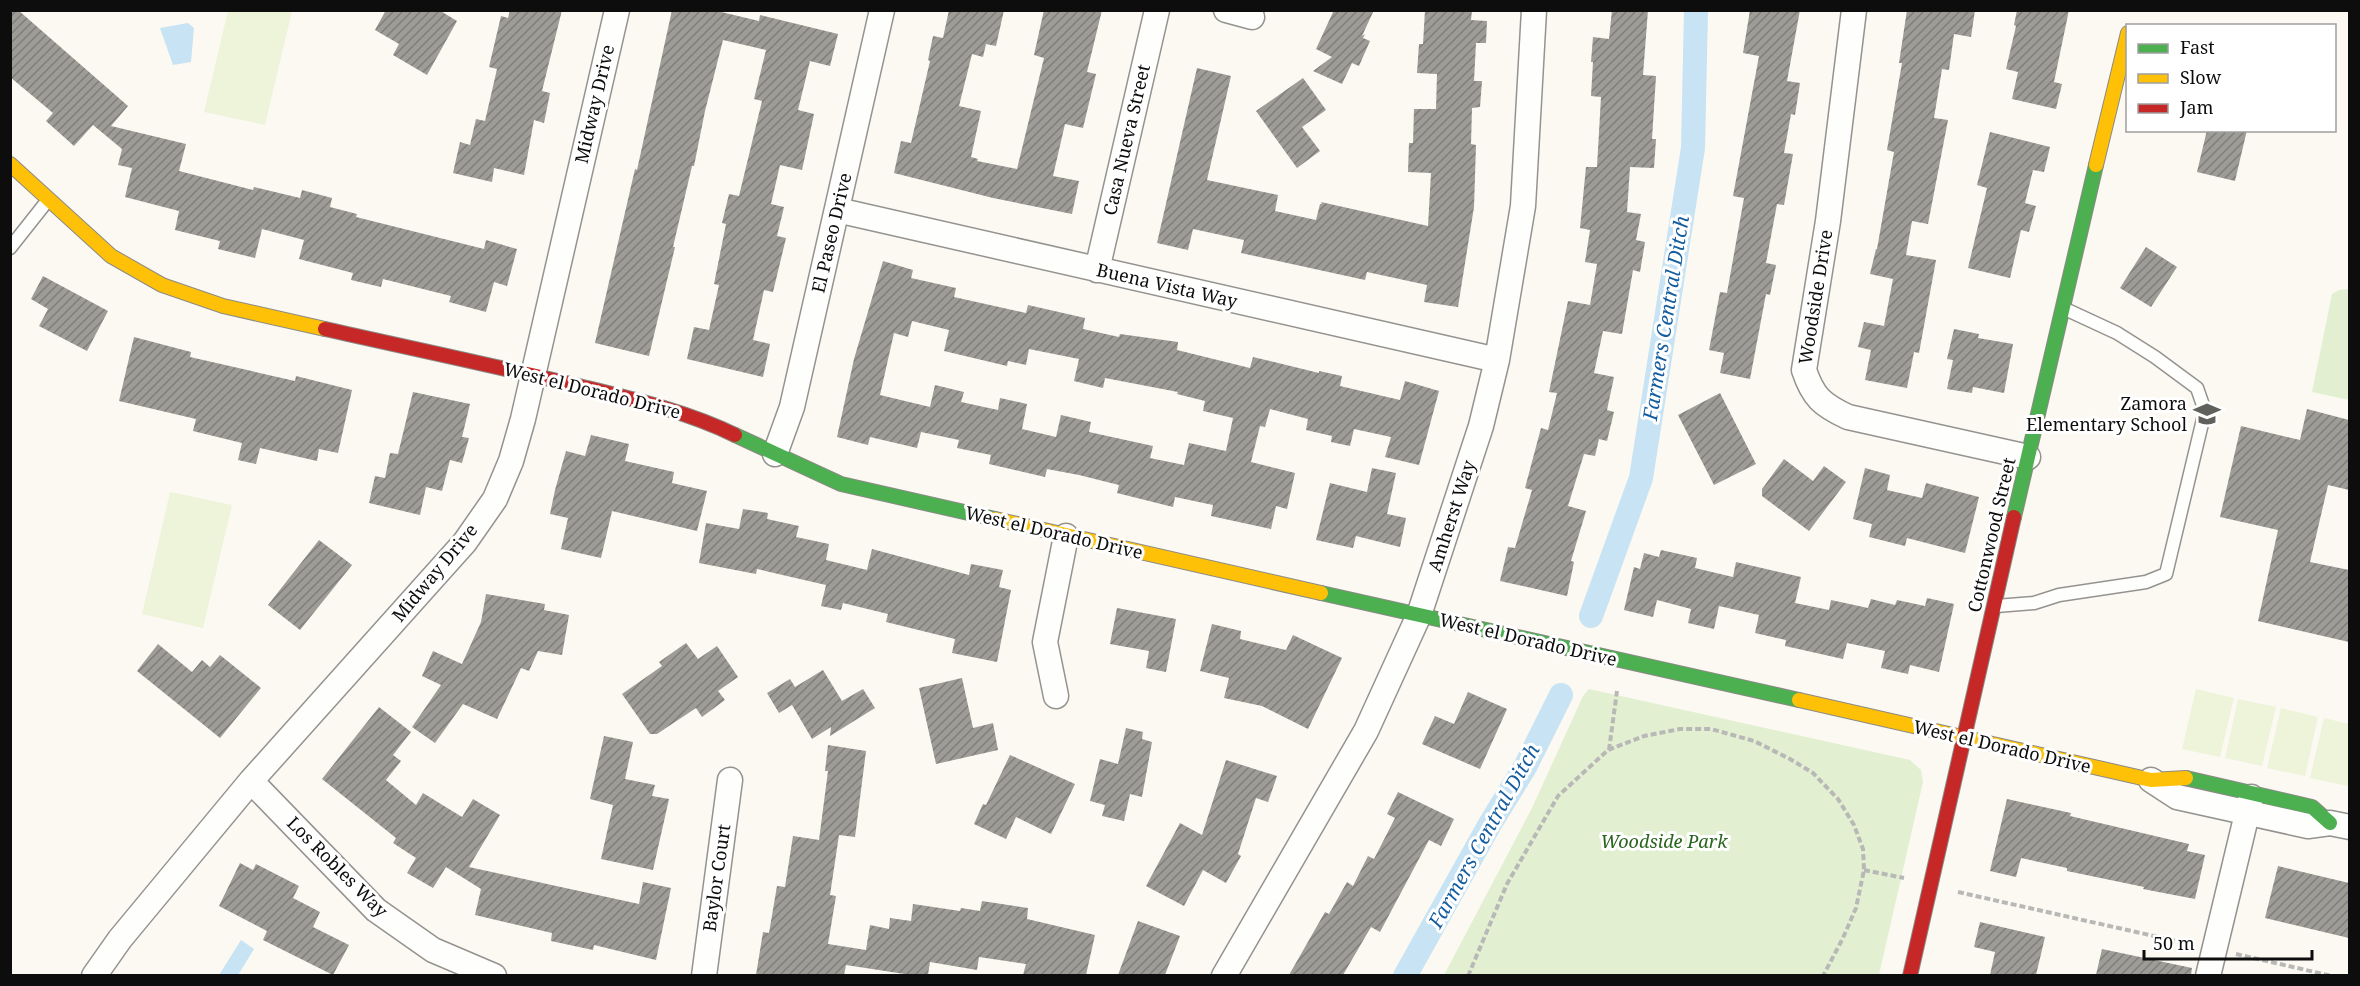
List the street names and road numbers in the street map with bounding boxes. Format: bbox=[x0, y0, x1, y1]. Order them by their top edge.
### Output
street label: Midway Drive bbox=[569, 42, 619, 166]
street label: Casa Nueva Street bbox=[1097, 62, 1155, 218]
street label: El Paseo Drive bbox=[806, 170, 857, 295]
street label: Woodside Drive bbox=[1793, 228, 1838, 366]
street label: Buena Vista Way bbox=[1094, 257, 1241, 313]
street label: West el Dorado Drive bbox=[501, 356, 683, 424]
street label: Cottonwood Street bbox=[1962, 455, 2021, 615]
street label: Amherst Way bbox=[1422, 456, 1481, 575]
street label: West el Dorado Drive bbox=[963, 500, 1145, 564]
street label: Midway Drive bbox=[386, 518, 482, 627]
street label: West el Dorado Drive bbox=[1437, 607, 1619, 671]
street label: West el Dorado Drive bbox=[1911, 714, 2093, 778]
street label: Los Robles Way bbox=[282, 811, 394, 922]
street label: Baylor Court bbox=[697, 822, 735, 933]

